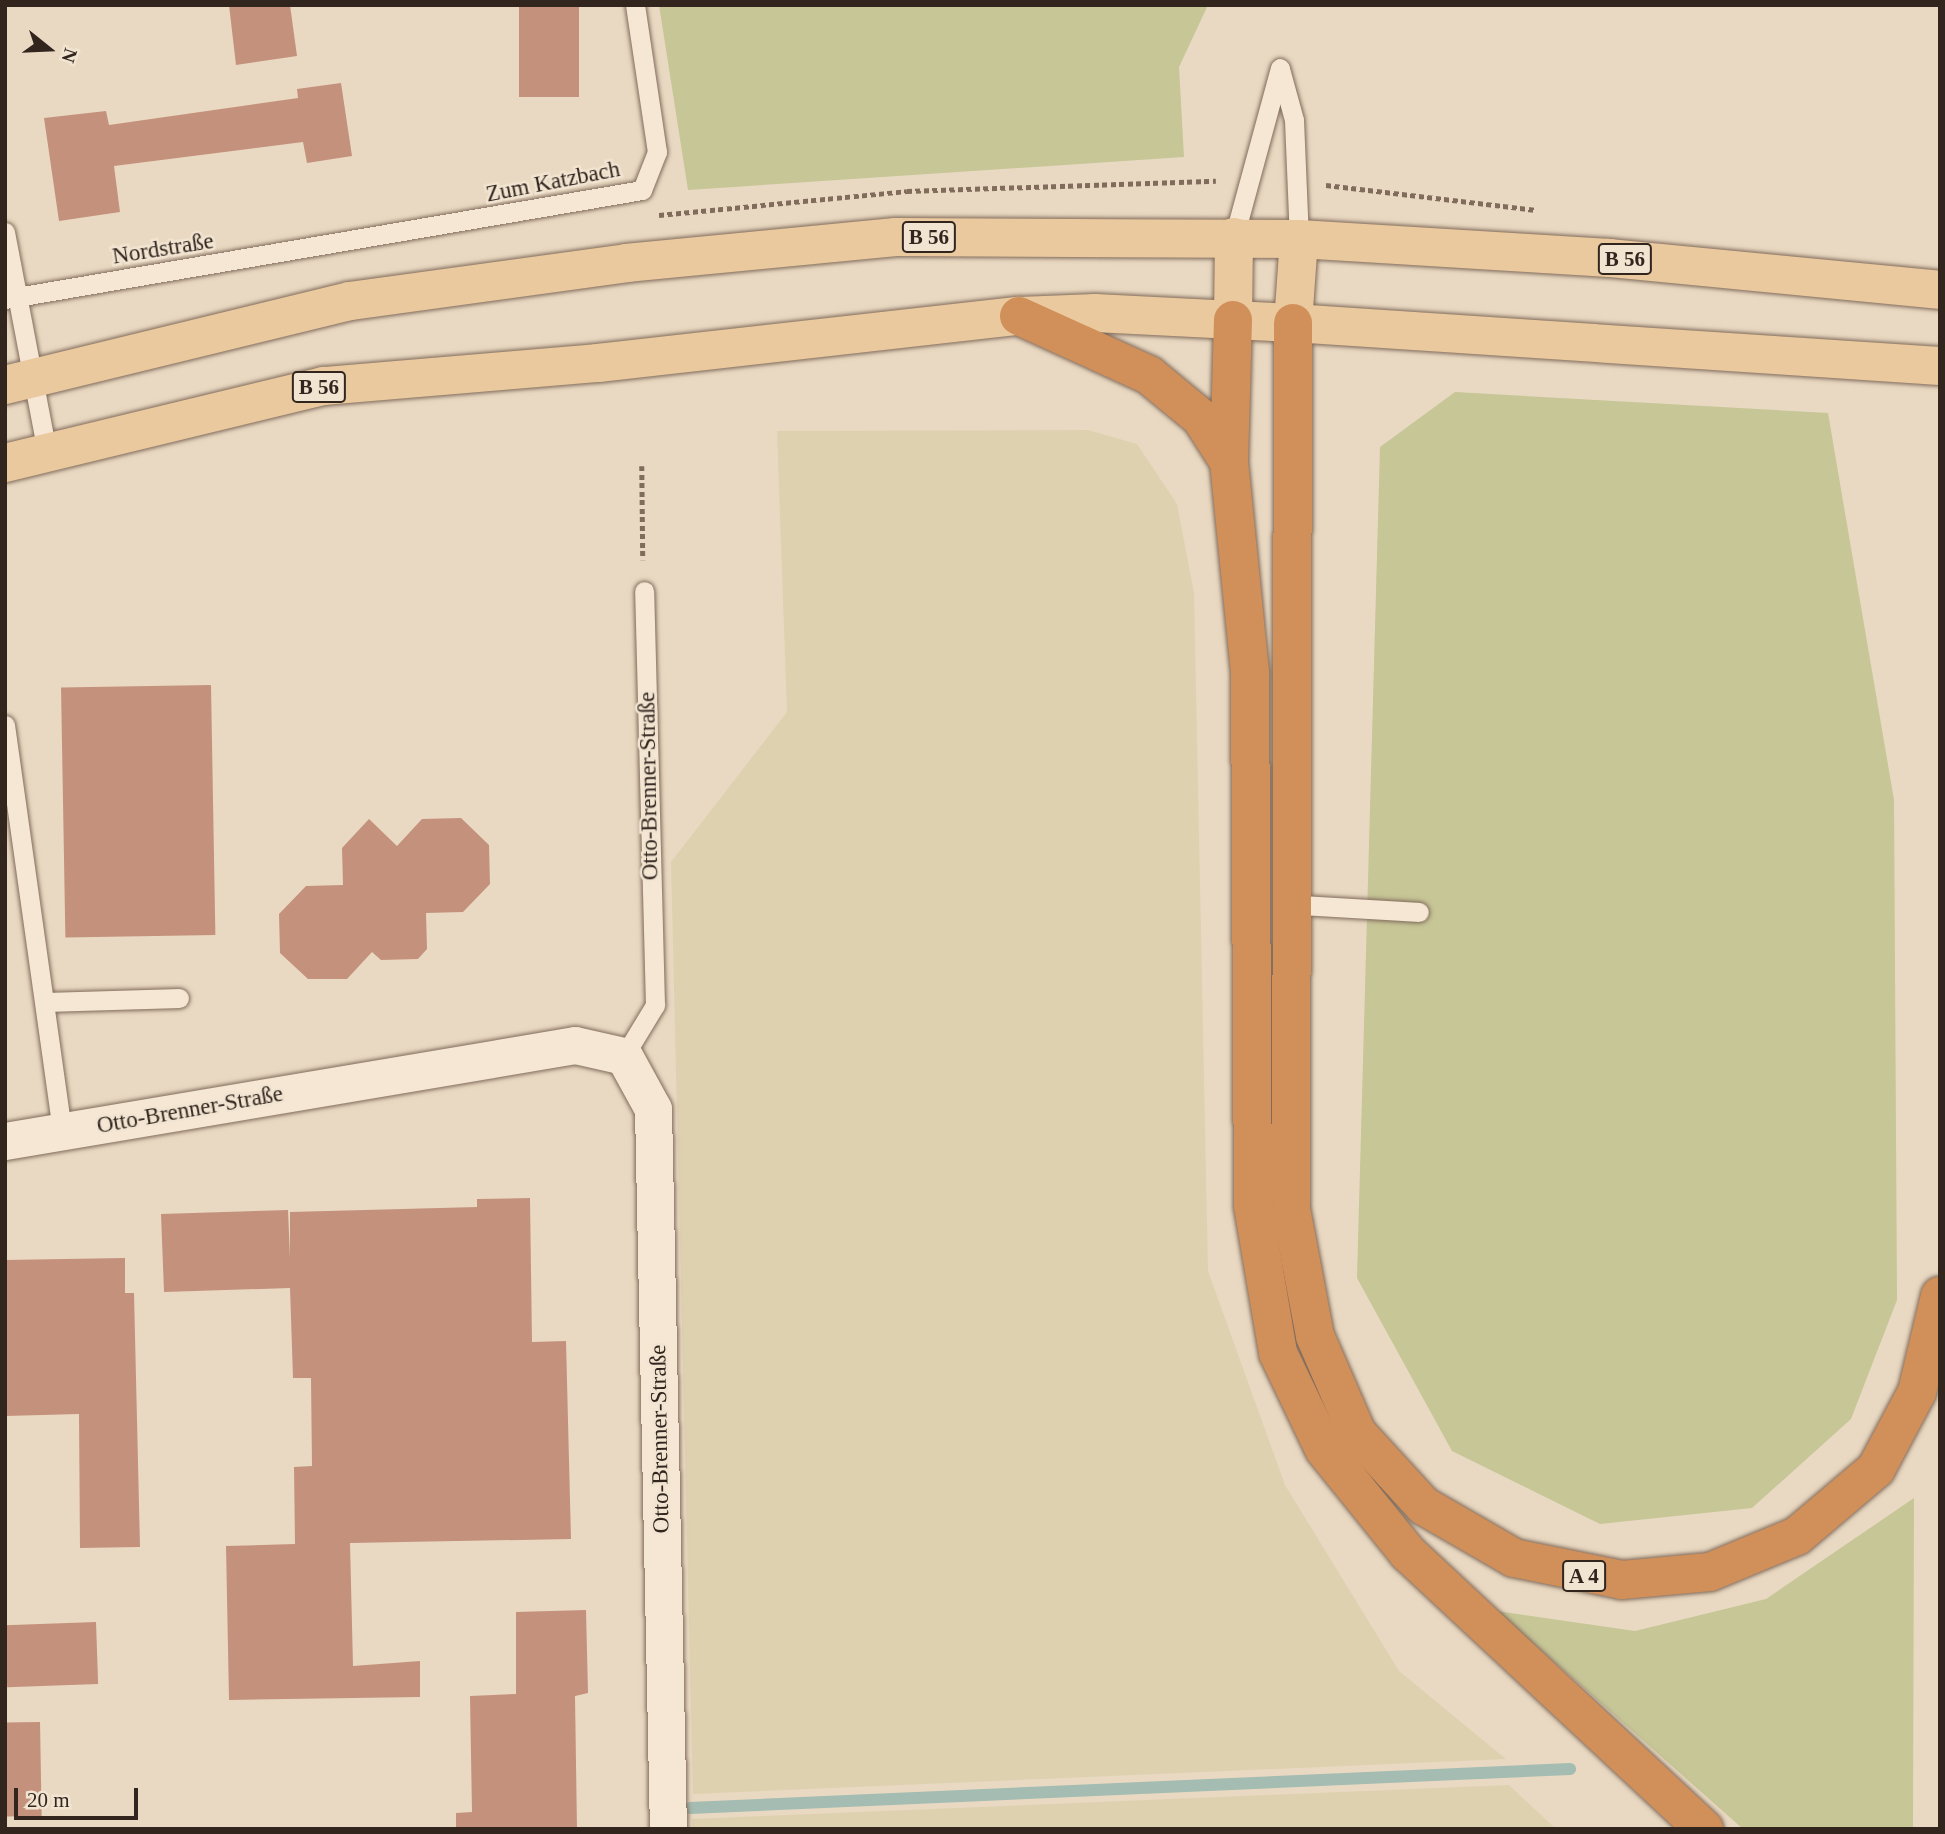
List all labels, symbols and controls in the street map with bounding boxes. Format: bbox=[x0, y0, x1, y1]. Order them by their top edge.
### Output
north arrow bbox=[14, 14, 84, 84]
text: N bbox=[57, 46, 82, 65]
street label: Zum Katzbach bbox=[484, 155, 622, 209]
road number: B 56 bbox=[901, 219, 957, 254]
street label: Nordstraße bbox=[110, 227, 216, 271]
road number: B 56 bbox=[1597, 242, 1653, 276]
road number: B 56 bbox=[291, 370, 347, 404]
street label: Otto-Brenner-Straße bbox=[634, 691, 664, 881]
street label: Otto-Brenner-Straße bbox=[95, 1080, 285, 1140]
street label: Otto-Brenner-Straße bbox=[645, 1344, 675, 1534]
road number: A 4 bbox=[1561, 1558, 1607, 1594]
scale bar bbox=[18, 1774, 142, 1818]
text: 20 m bbox=[27, 1788, 70, 1812]

